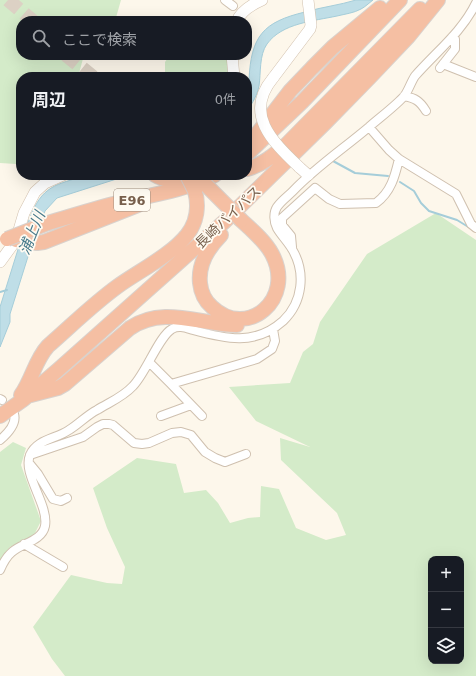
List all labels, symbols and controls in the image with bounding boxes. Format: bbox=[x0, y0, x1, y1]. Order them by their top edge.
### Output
search box bbox=[16, 16, 252, 60]
icon: search bbox=[30, 27, 52, 49]
text: ここで検索 bbox=[62, 31, 137, 49]
text: 周辺 bbox=[32, 90, 66, 110]
text: 0件 bbox=[215, 92, 236, 107]
street label: 長崎バイパス bbox=[192, 183, 264, 251]
road number: E96 bbox=[114, 189, 150, 211]
water label: 浦上川 bbox=[15, 207, 50, 257]
map controls bbox=[428, 556, 464, 664]
button: + bbox=[428, 556, 464, 592]
button: − bbox=[428, 592, 464, 628]
button: layers bbox=[428, 628, 464, 664]

